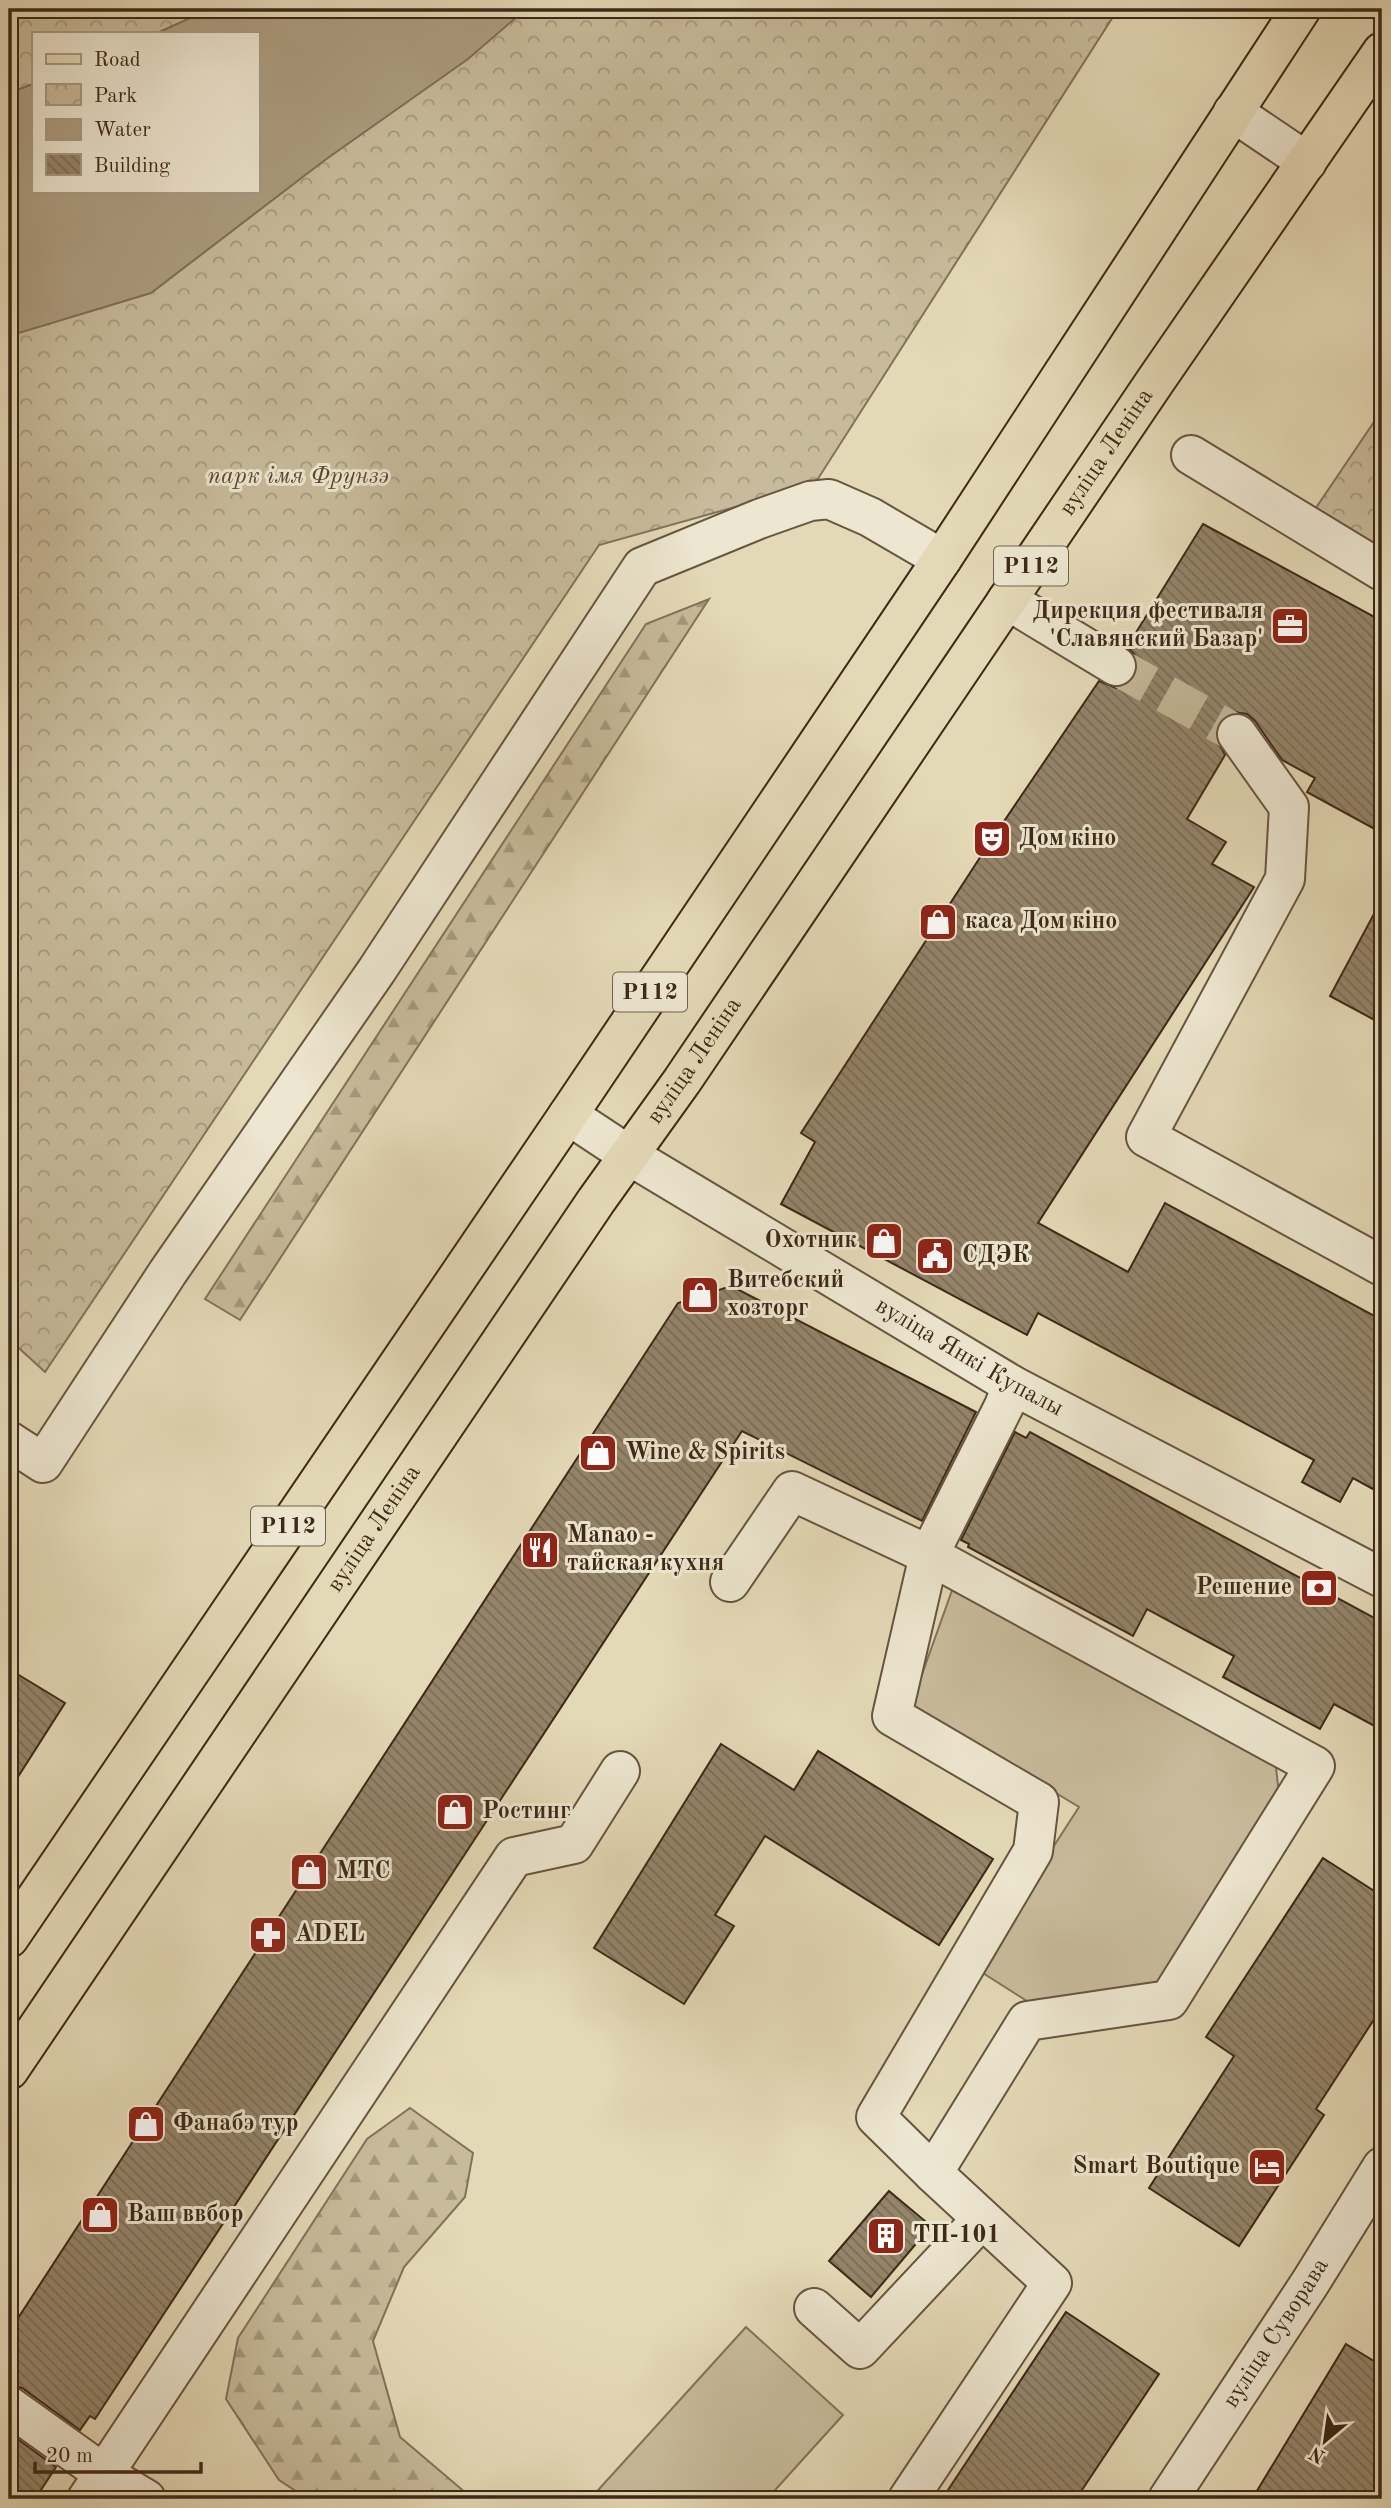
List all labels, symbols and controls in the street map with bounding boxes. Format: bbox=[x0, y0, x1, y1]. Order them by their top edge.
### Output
legend bbox=[32, 32, 259, 192]
text: Road bbox=[94, 50, 141, 71]
text: Park bbox=[94, 86, 137, 107]
text: Water bbox=[94, 120, 151, 141]
text: Building bbox=[94, 156, 171, 177]
street label: вуліца Леніна bbox=[1056, 385, 1158, 520]
park label: парк імя Фрунзэ bbox=[207, 465, 389, 489]
road number: Р112 bbox=[994, 546, 1068, 586]
place label: Дирекция фестиваля 'Славянский Базар' bbox=[1033, 600, 1263, 652]
office icon: Дирекция фестиваля 'Славянский Базар' bbox=[1269, 605, 1311, 647]
theatre icon: Дом кіно bbox=[971, 818, 1013, 860]
place label: Дом кіно bbox=[1019, 827, 1116, 851]
shop icon: каса Дом кіно bbox=[917, 901, 959, 943]
place label: каса Дом кіно bbox=[965, 910, 1117, 934]
road number: Р112 bbox=[613, 973, 687, 1012]
street label: вуліца Леніна bbox=[643, 993, 747, 1129]
shop icon: Охотник bbox=[863, 1220, 905, 1262]
place label: Охотник bbox=[765, 1229, 857, 1253]
public building icon: СДЭК bbox=[914, 1235, 956, 1277]
place label: СДЭК bbox=[962, 1244, 1030, 1268]
place label: Витебский хозторг bbox=[727, 1269, 844, 1321]
shop icon: Витебский хозторг bbox=[679, 1274, 721, 1316]
street label: вуліца Янкі Купалы bbox=[871, 1294, 1067, 1421]
shop icon: Wine & Spirits bbox=[577, 1432, 619, 1474]
place label: Wine & Spirits bbox=[625, 1441, 785, 1465]
street label: вуліца Леніна bbox=[323, 1461, 426, 1597]
road number: Р112 bbox=[251, 1506, 325, 1546]
place label: Manao - тайская кухня bbox=[567, 1524, 724, 1576]
restaurant icon: Manao - тайская кухня bbox=[519, 1529, 561, 1571]
bank icon: Решение bbox=[1298, 1567, 1340, 1609]
place label: Решение bbox=[1196, 1576, 1292, 1600]
shop icon: Ростинг bbox=[434, 1791, 476, 1833]
place label: Ростинг bbox=[482, 1800, 571, 1824]
shop icon: МТС bbox=[288, 1851, 330, 1893]
place label: МТС bbox=[336, 1860, 390, 1884]
pharmacy icon: ADEL bbox=[247, 1914, 289, 1956]
place label: ADEL bbox=[295, 1923, 365, 1947]
shop icon: Фанабэ тур bbox=[125, 2103, 167, 2145]
place label: Фанабэ тур bbox=[173, 2112, 298, 2136]
hotel icon: Smart Boutique bbox=[1246, 2146, 1288, 2188]
place label: Smart Boutique bbox=[1073, 2155, 1240, 2179]
shop icon: Ваш ввбор bbox=[79, 2194, 121, 2236]
place label: Ваш ввбор bbox=[127, 2203, 244, 2227]
building icon: ТП-101 bbox=[865, 2215, 907, 2257]
place label: ТП-101 bbox=[913, 2224, 1000, 2248]
street label: вуліца Суворава bbox=[1219, 2254, 1334, 2413]
north arrow bbox=[1290, 2406, 1360, 2476]
scale bar bbox=[35, 2431, 201, 2475]
text: N bbox=[1307, 2442, 1329, 2466]
text: 20 m bbox=[46, 2446, 93, 2467]

